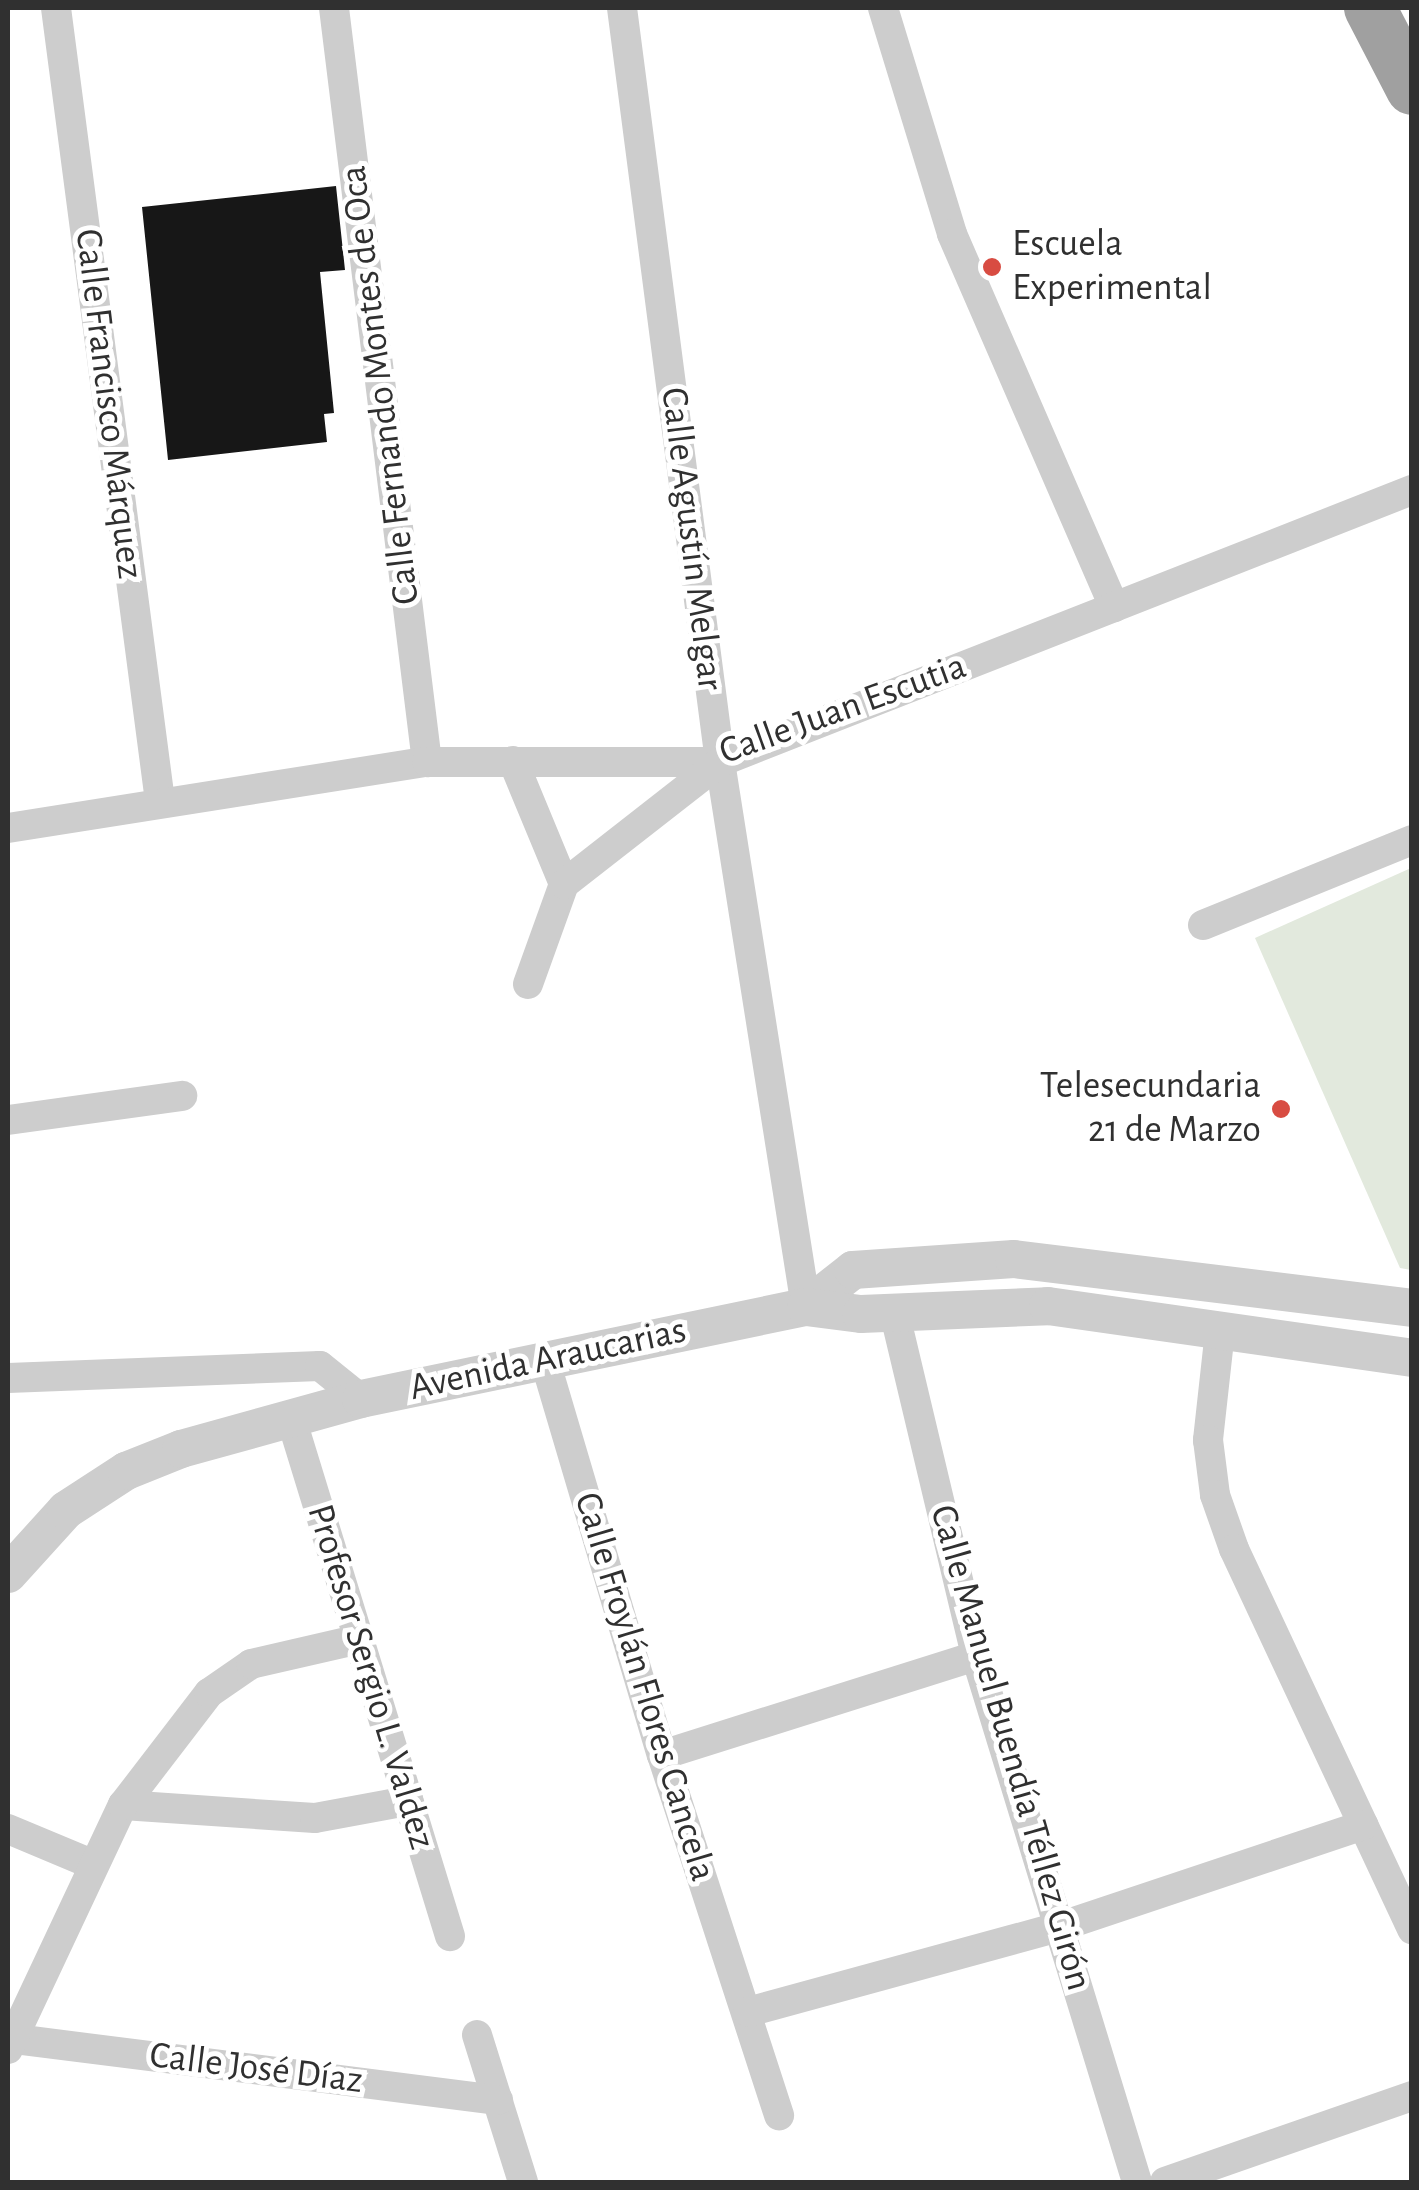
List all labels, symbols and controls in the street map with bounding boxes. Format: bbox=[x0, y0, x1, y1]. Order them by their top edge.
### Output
street label: Calle Fernando Montes de Oca bbox=[331, 163, 431, 607]
place label: Escuela Experimental bbox=[1012, 222, 1212, 312]
street label: Calle Francisco Márquez bbox=[64, 227, 152, 581]
marker: Escuela Experimental bbox=[981, 256, 1003, 278]
street label: Calle Agustín Melgar bbox=[650, 385, 732, 693]
street label: Calle Juan Escutia bbox=[714, 644, 972, 776]
place label: Telesecundaria 21 de Marzo bbox=[1040, 1064, 1261, 1154]
marker: Telesecundaria 21 de Marzo bbox=[1270, 1098, 1292, 1120]
street label: Avenida Araucarias bbox=[406, 1308, 690, 1412]
street label: Calle Froylán Flores Cancela bbox=[563, 1487, 725, 1887]
street label: Profesor Sergio L. Valdez bbox=[296, 1499, 444, 1855]
street label: Calle Manuel Buendía Téllez Girón bbox=[919, 1500, 1101, 1996]
street label: Calle José Díaz bbox=[147, 2033, 365, 2105]

